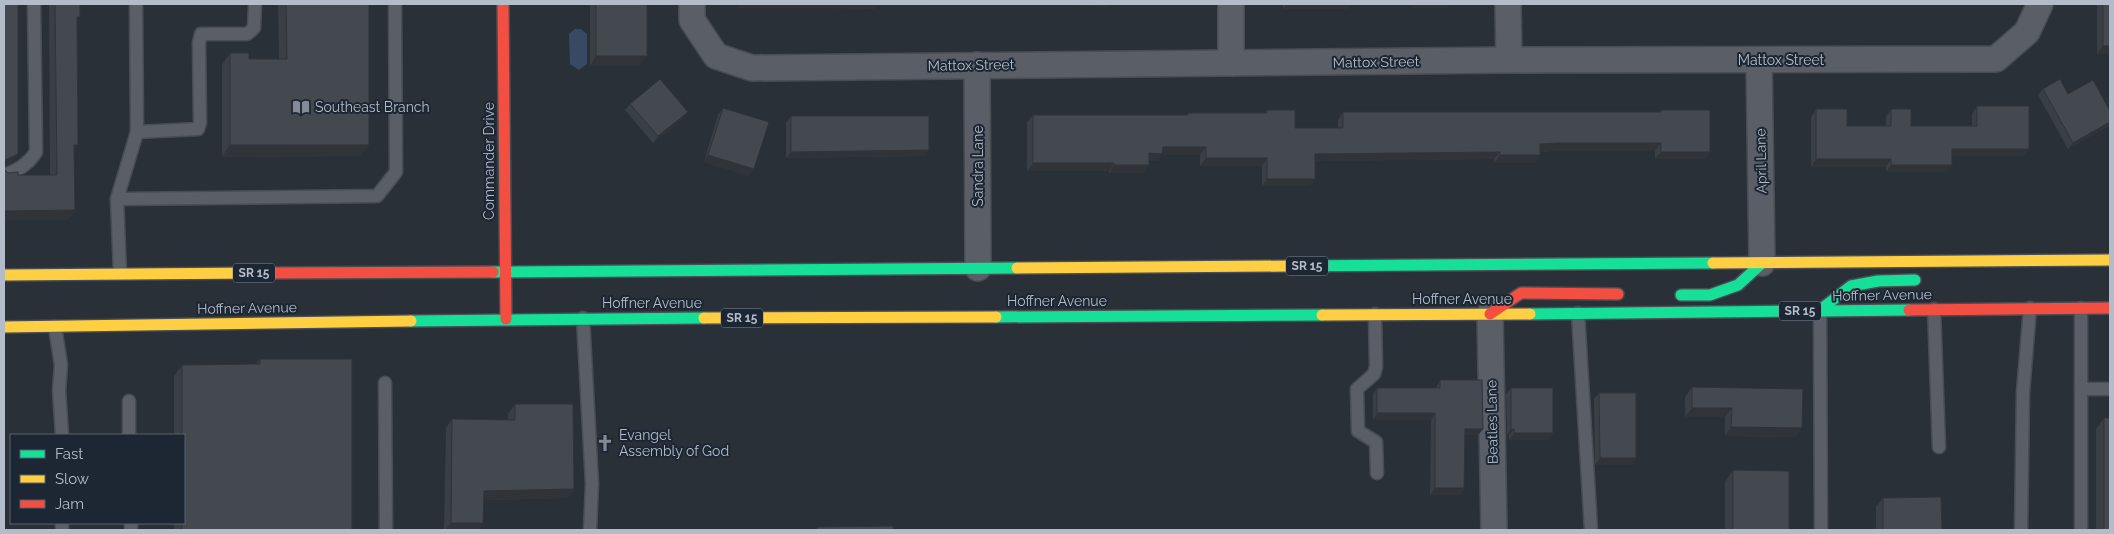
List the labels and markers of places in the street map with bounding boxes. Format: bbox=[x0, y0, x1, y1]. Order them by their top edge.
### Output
library icon: Southeast Branch bbox=[291, 97, 311, 117]
place label: Southeast Branch bbox=[315, 99, 430, 115]
place label: Evangel Assembly of God bbox=[619, 427, 729, 459]
church icon: Evangel Assembly of God bbox=[595, 433, 615, 453]

